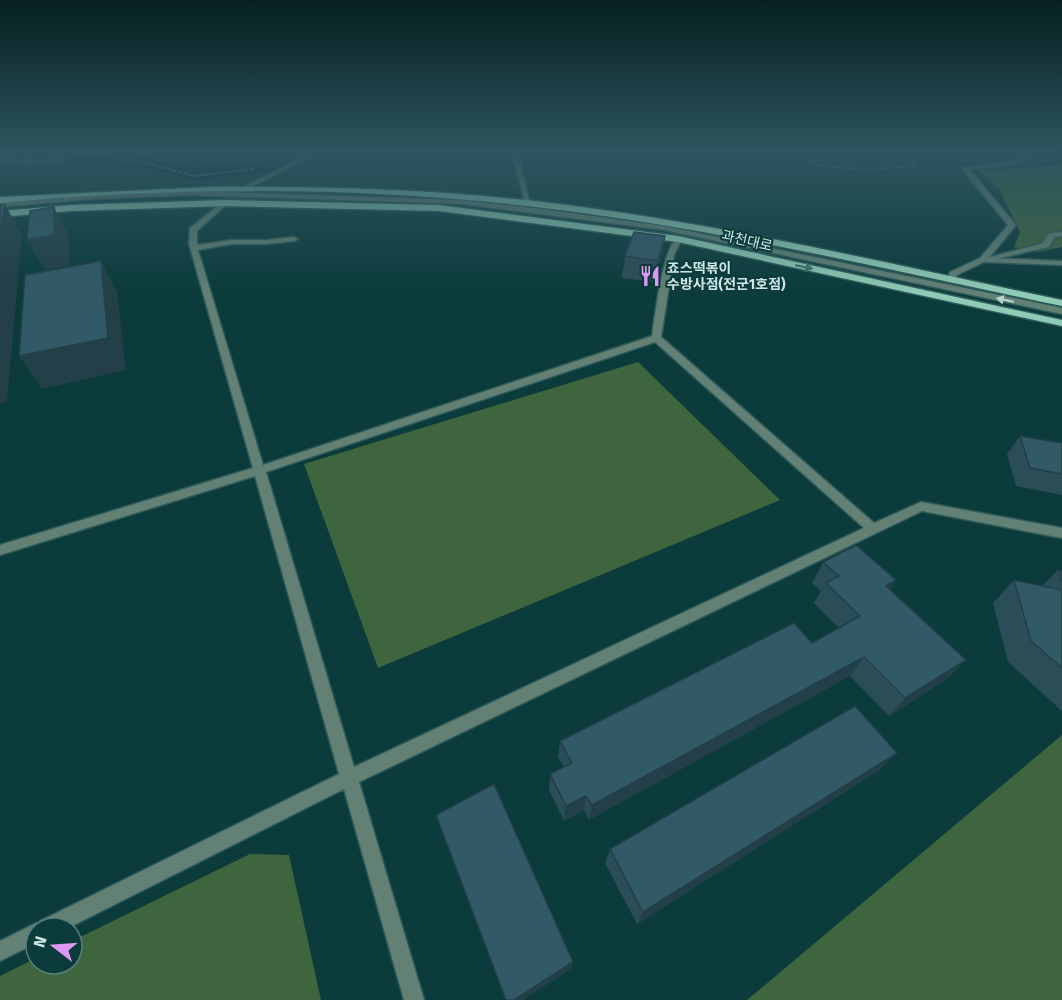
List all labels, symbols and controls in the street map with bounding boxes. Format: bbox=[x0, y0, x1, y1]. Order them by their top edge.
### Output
street label: 과천대로 bbox=[720, 227, 774, 255]
place label: 죠스떡볶이 수방사점(전군1호점) bbox=[667, 260, 786, 293]
one-way arrow bbox=[794, 263, 813, 272]
restaurant icon: 죠스떡볶이 수방사점(전군1호점) bbox=[638, 264, 662, 288]
one-way arrow bbox=[995, 294, 1014, 304]
north arrow bbox=[24, 916, 84, 976]
text: N bbox=[29, 934, 51, 950]

